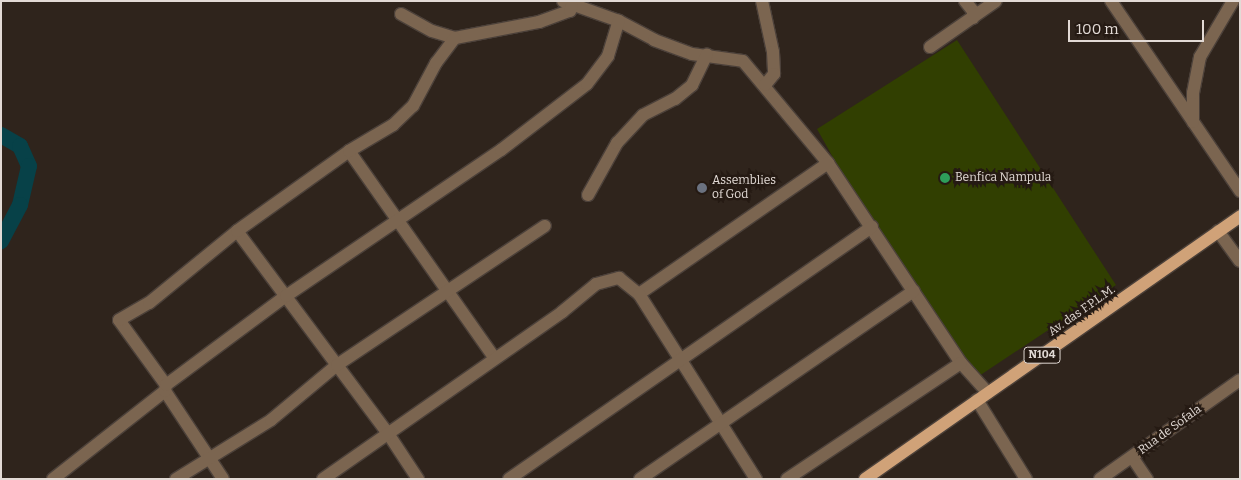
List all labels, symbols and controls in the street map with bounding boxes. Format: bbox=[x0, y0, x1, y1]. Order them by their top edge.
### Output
scale bar bbox=[1071, 10, 1207, 42]
text: 100 m bbox=[1076, 20, 1119, 38]
place label: Benfica Nampula bbox=[955, 171, 1051, 185]
marker: Benfica Nampula bbox=[939, 172, 951, 184]
place label: Assemblies of God bbox=[712, 174, 776, 202]
marker: Assemblies of God bbox=[696, 182, 708, 194]
street label: Av. das F.P.L.M. bbox=[1046, 283, 1118, 339]
road number: N104 bbox=[1023, 346, 1061, 364]
street label: Rua de Sofala bbox=[1136, 402, 1204, 458]

